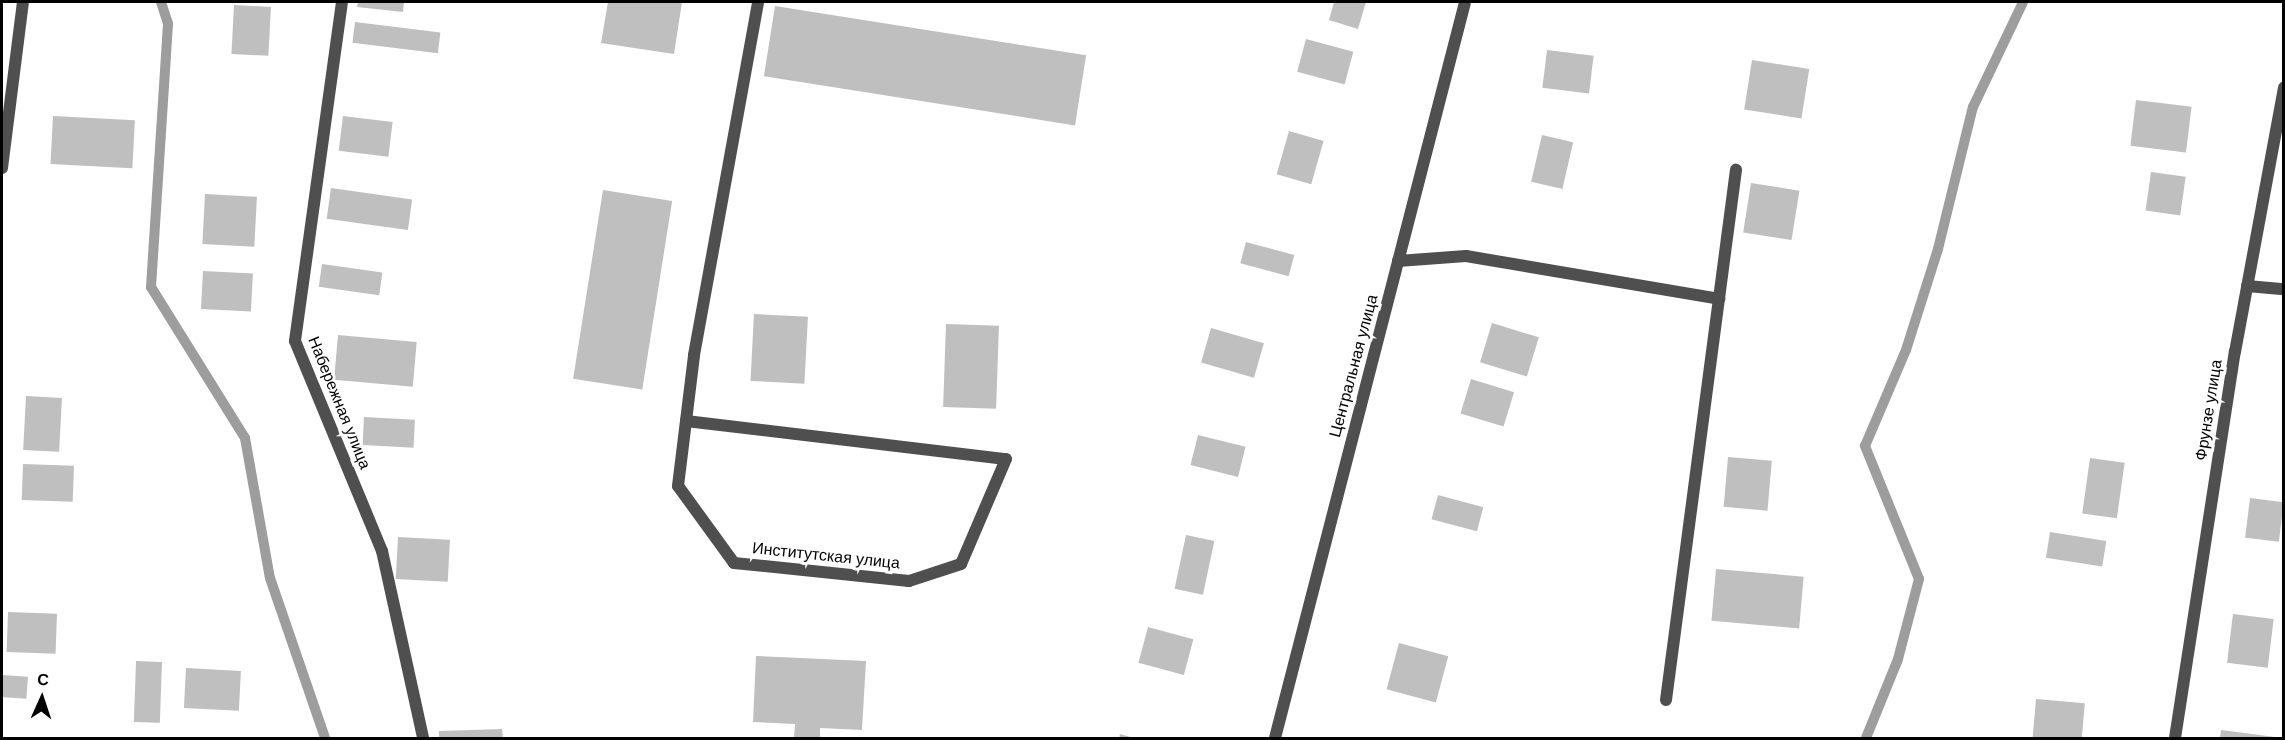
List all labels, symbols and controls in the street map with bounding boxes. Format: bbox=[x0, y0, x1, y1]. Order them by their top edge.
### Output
street label: Центральная улица bbox=[1326, 293, 1382, 439]
street label: Набережная улица bbox=[304, 334, 374, 472]
street label: Фрунзе улица bbox=[2192, 358, 2226, 462]
street label: Институтская улица bbox=[751, 539, 901, 573]
north arrow bbox=[12, 668, 72, 728]
text: С bbox=[37, 669, 49, 690]

